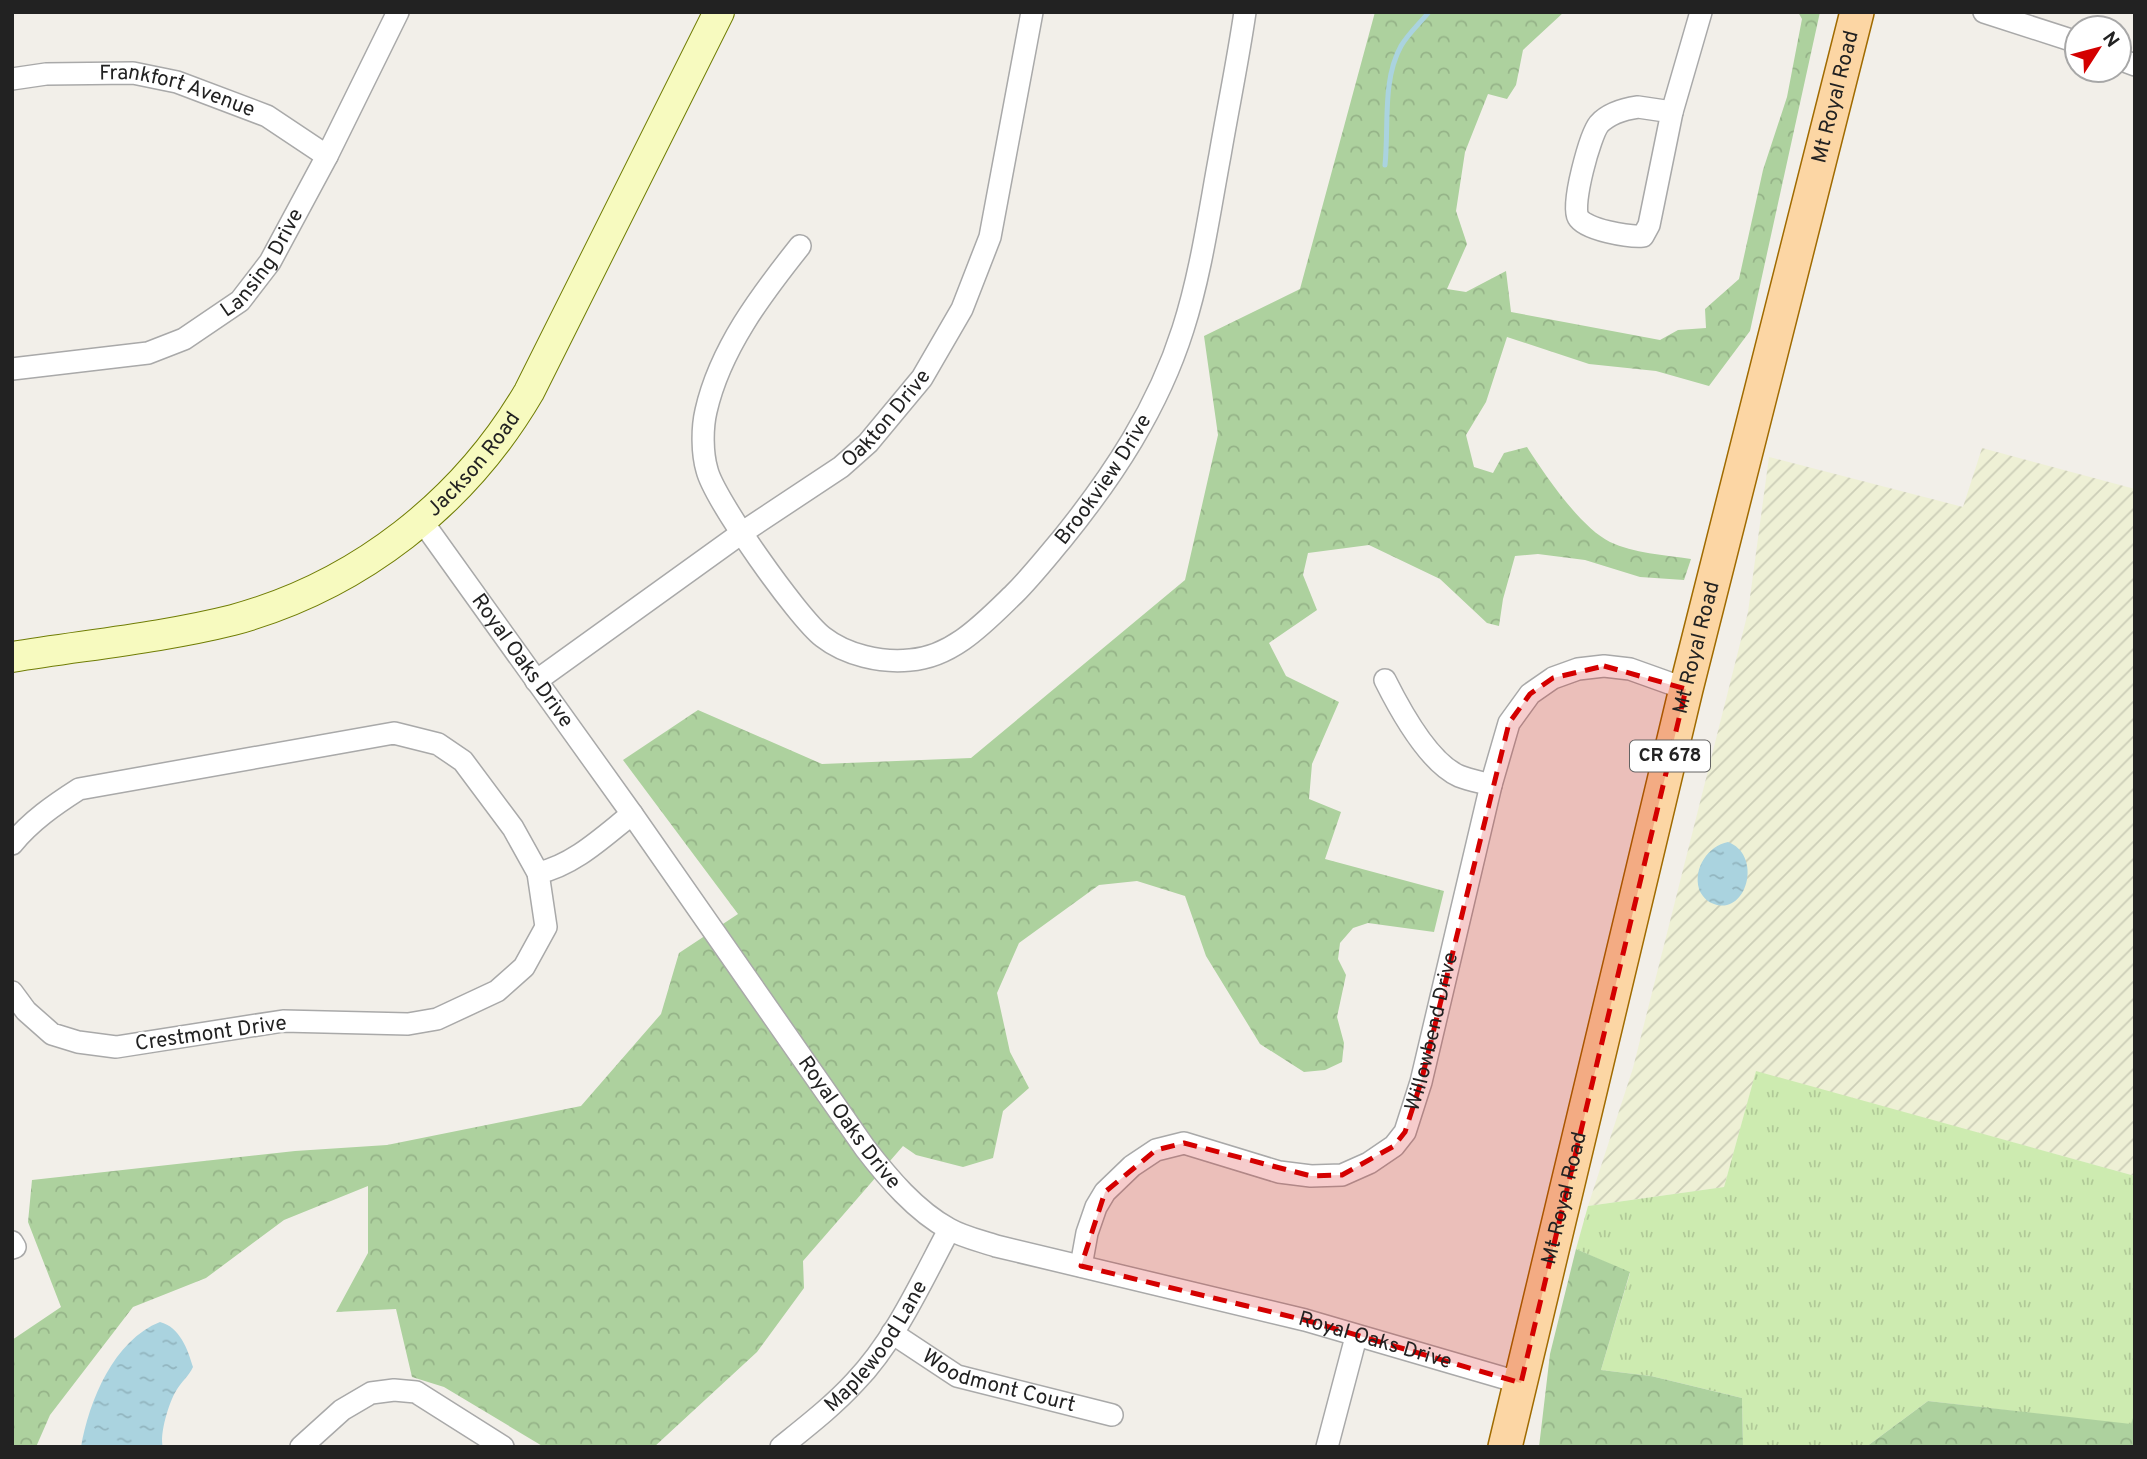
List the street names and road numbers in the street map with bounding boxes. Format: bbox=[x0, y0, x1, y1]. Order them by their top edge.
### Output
street label: Mt Royal Road bbox=[1806, 28, 1865, 166]
street label: Frankfort Avenue bbox=[99, 59, 259, 124]
street label: Lansing Drive bbox=[215, 204, 310, 324]
street label: Oakton Drive bbox=[836, 365, 937, 474]
street label: Jackson Road bbox=[421, 406, 527, 523]
street label: Brookview Drive bbox=[1049, 409, 1158, 550]
street label: Mt Royal Road bbox=[1667, 579, 1726, 717]
street label: Royal Oaks Drive bbox=[465, 588, 579, 733]
road number: CR 678 bbox=[1630, 740, 1710, 772]
street label: Willowbend Drive bbox=[1399, 949, 1465, 1115]
street label: Crestmont Drive bbox=[133, 1010, 289, 1058]
street label: Royal Oaks Drive bbox=[792, 1051, 907, 1195]
street label: Mt Royal Road bbox=[1536, 1129, 1593, 1267]
street label: Maplewood Lane bbox=[819, 1276, 934, 1418]
street label: Royal Oaks Drive bbox=[1295, 1305, 1455, 1376]
street label: Woodmont Court bbox=[917, 1343, 1078, 1419]

